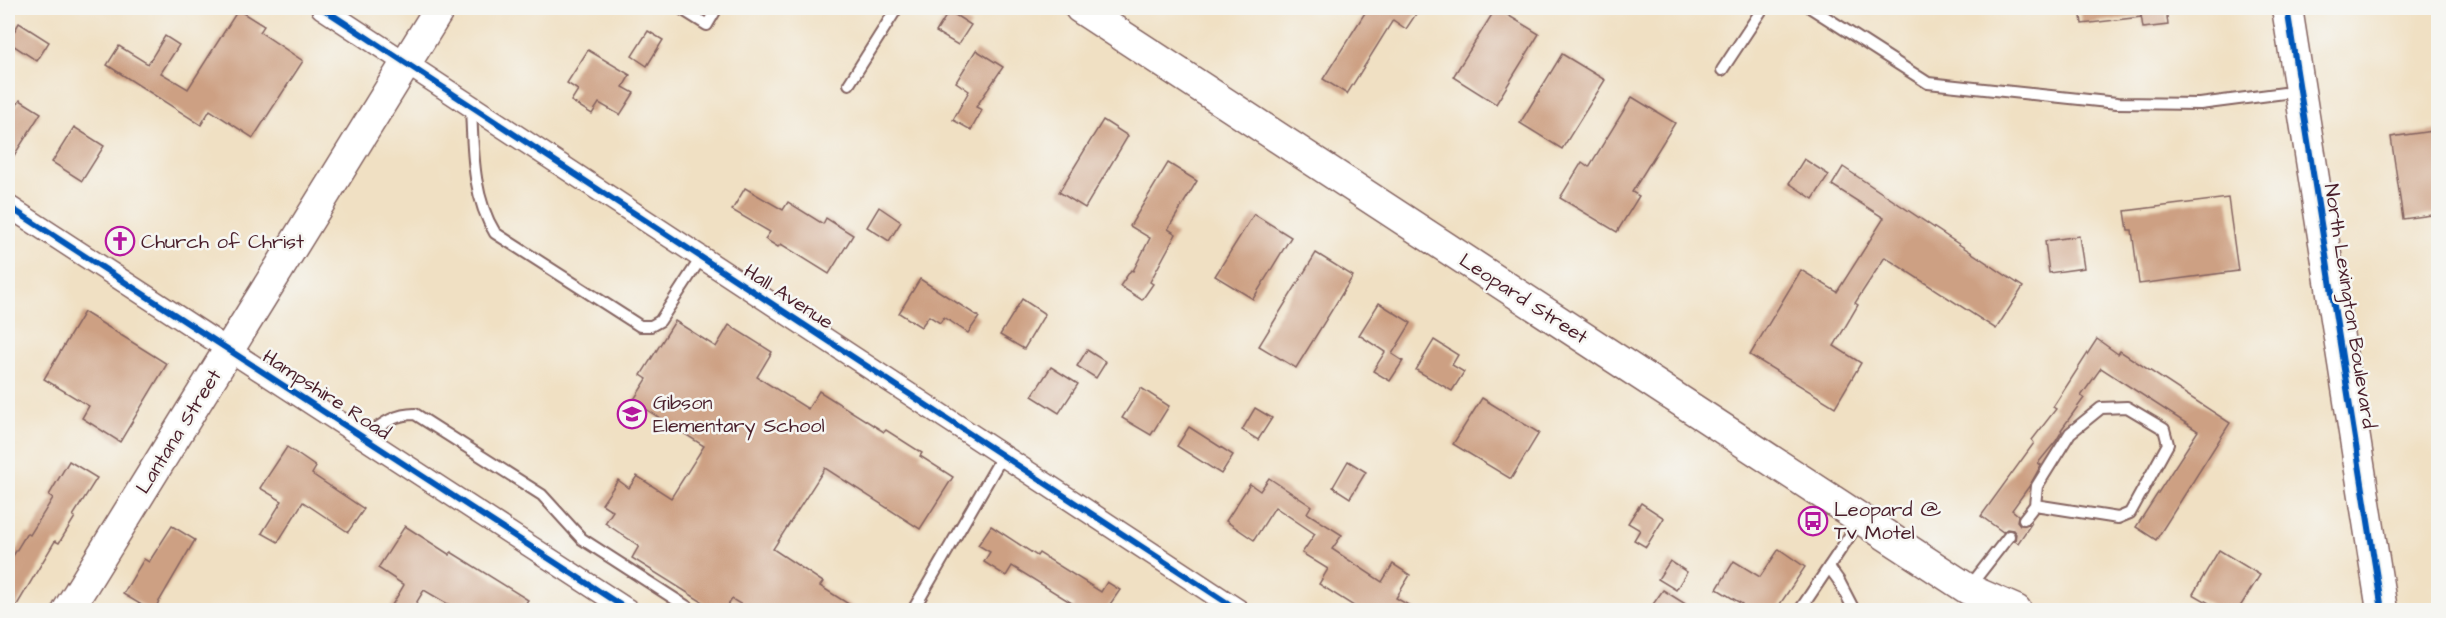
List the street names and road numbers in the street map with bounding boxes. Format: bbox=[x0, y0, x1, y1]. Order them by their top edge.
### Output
street label: North Lexington Boulevard bbox=[2316, 182, 2383, 430]
street label: Leopard Street bbox=[1454, 247, 1593, 351]
street label: Hall Avenue bbox=[738, 257, 839, 336]
street label: Hampshire Road bbox=[257, 343, 396, 447]
street label: Lantana Street bbox=[129, 364, 228, 499]

